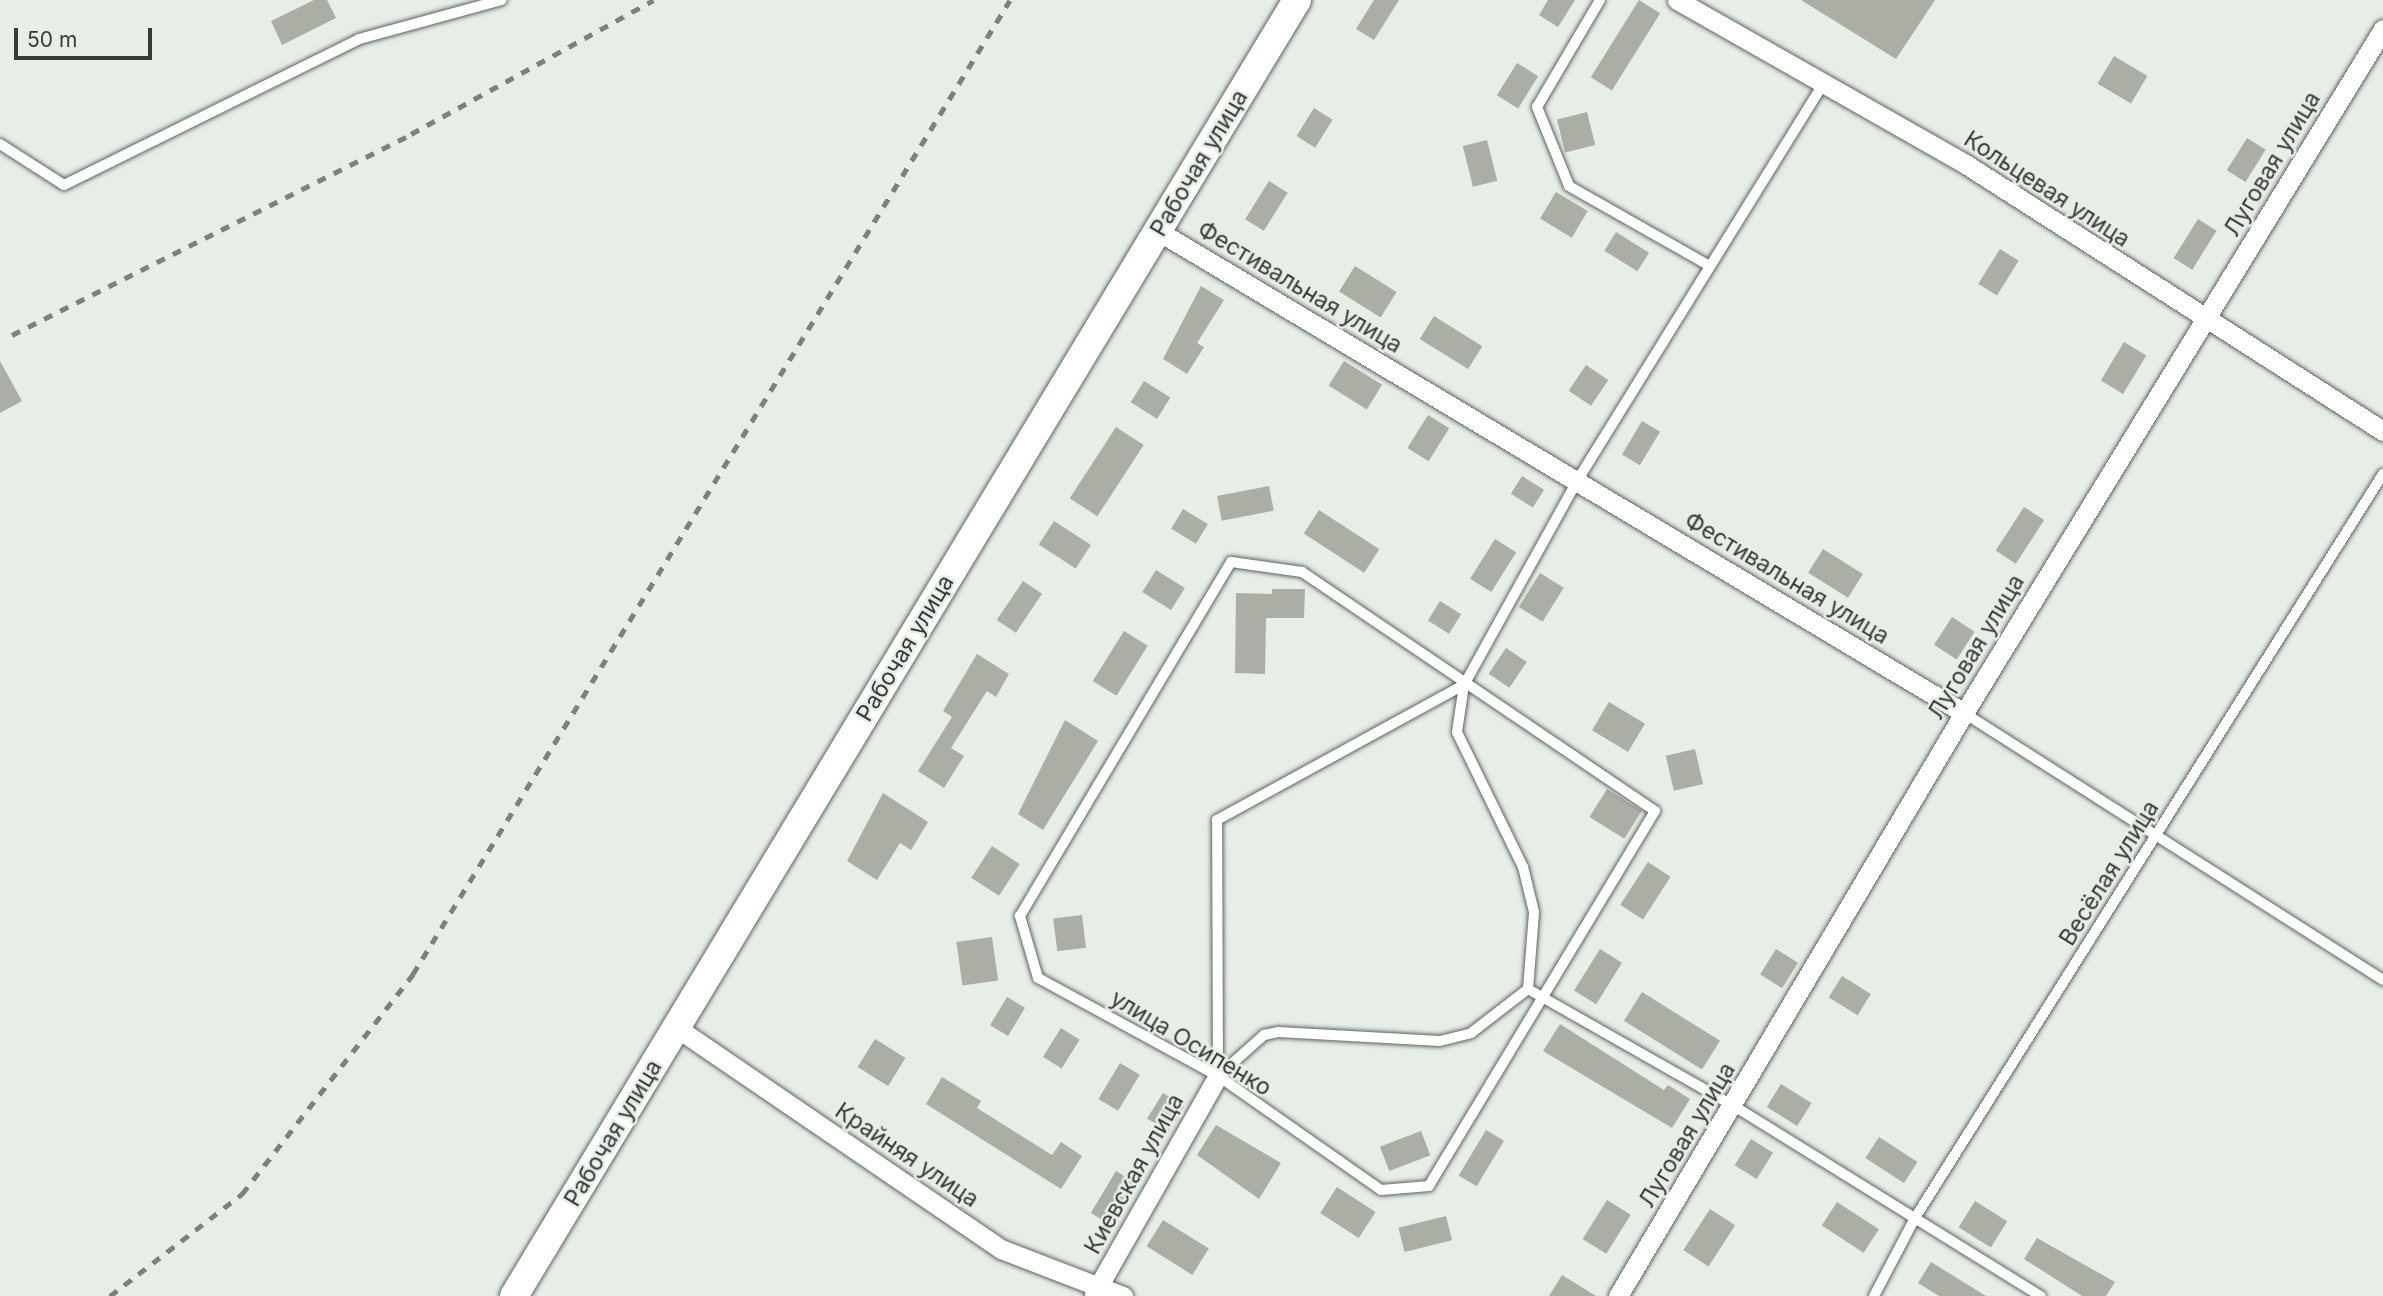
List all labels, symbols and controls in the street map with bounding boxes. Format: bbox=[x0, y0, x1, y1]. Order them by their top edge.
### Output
scale bar bbox=[18, 14, 156, 58]
text: 50 m bbox=[27, 27, 77, 52]
street label: Рабочая улица bbox=[1144, 85, 1254, 241]
street label: Луговая улица bbox=[2218, 87, 2326, 241]
street label: Кольцевая улица bbox=[1959, 125, 2135, 253]
street label: Фестивальная улица bbox=[1193, 215, 1407, 359]
street label: Фестивальная улица bbox=[1680, 506, 1894, 650]
street label: Рабочая улица bbox=[850, 570, 960, 726]
street label: Луговая улица bbox=[1922, 570, 2030, 724]
street label: Весёлая улица bbox=[2053, 795, 2165, 951]
street label: улица Осипенко bbox=[1106, 984, 1276, 1102]
street label: Рабочая улица bbox=[558, 1055, 668, 1211]
street label: Луговая улица bbox=[1633, 1058, 1741, 1212]
street label: Киевская улица bbox=[1079, 1089, 1189, 1259]
street label: Крайняя улица bbox=[830, 1097, 984, 1213]

